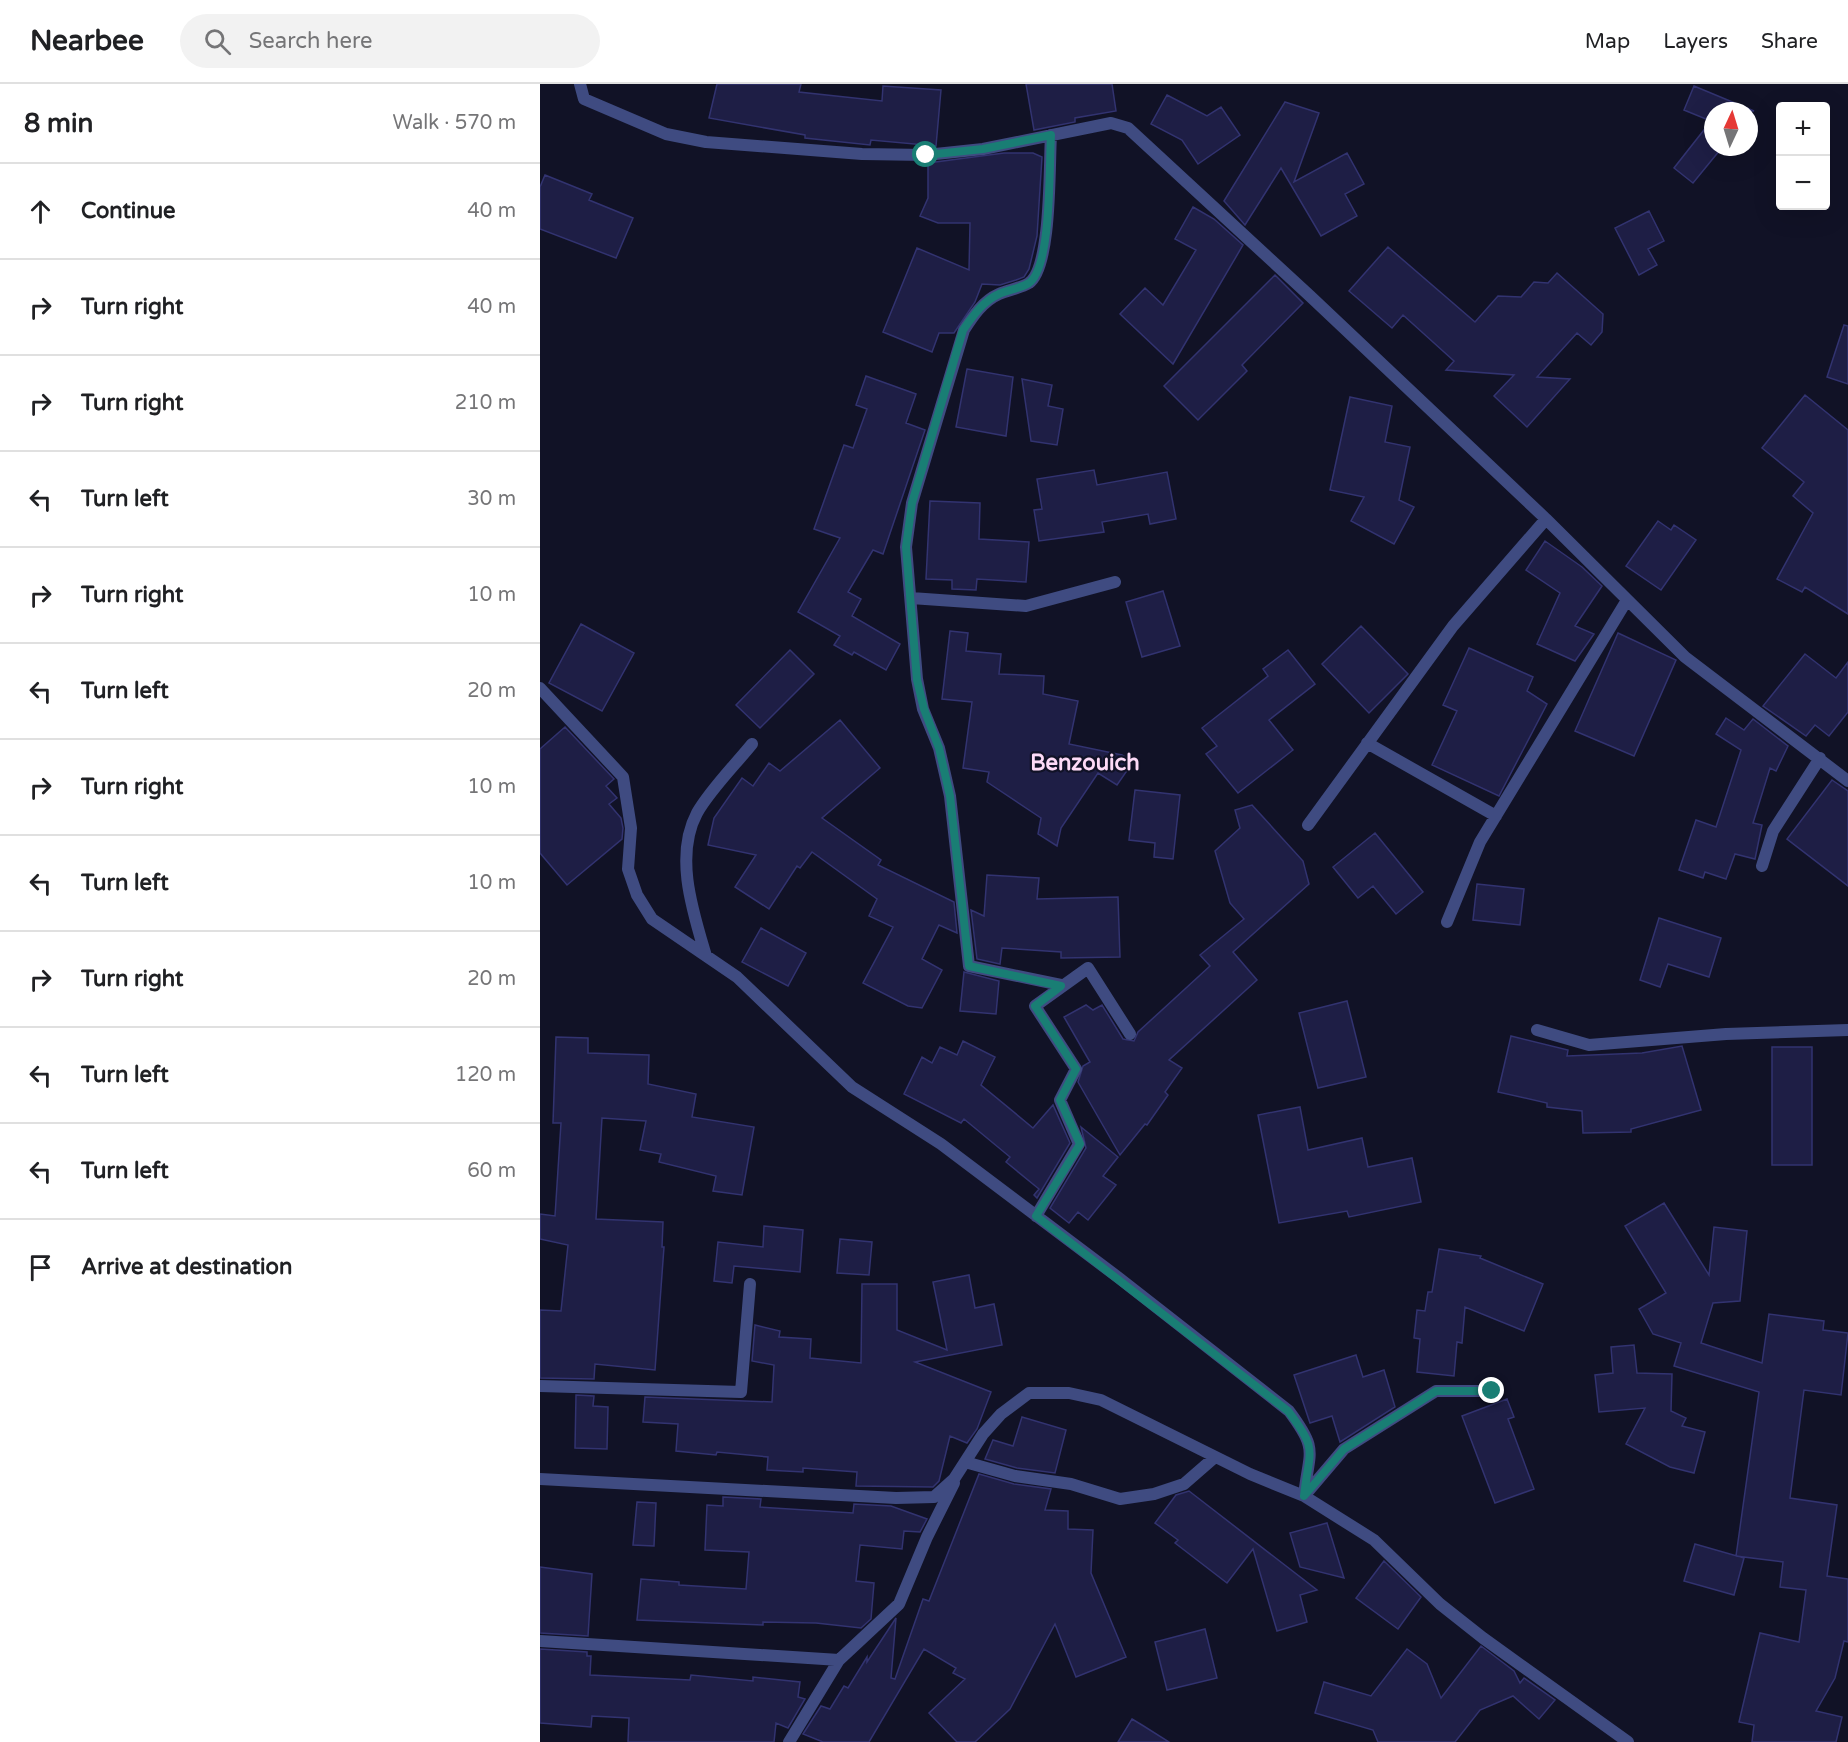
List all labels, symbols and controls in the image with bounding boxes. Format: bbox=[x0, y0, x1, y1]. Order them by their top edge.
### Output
search box bbox=[180, 14, 600, 68]
text: Nearbee bbox=[30, 24, 144, 58]
icon: search bbox=[201, 25, 234, 58]
text: Search here bbox=[249, 28, 372, 54]
text: Map bbox=[1585, 29, 1630, 54]
text: Layers bbox=[1663, 29, 1728, 54]
text: Share bbox=[1761, 29, 1818, 54]
north arrow bbox=[1704, 102, 1758, 156]
map controls bbox=[1776, 102, 1830, 210]
button: + bbox=[1776, 102, 1830, 156]
text: 8 min bbox=[24, 108, 93, 139]
text: Walk · 570 m bbox=[393, 111, 516, 135]
route start bbox=[912, 141, 938, 167]
button: − bbox=[1776, 156, 1830, 210]
icon: ahead bbox=[24, 195, 57, 228]
text: Continue bbox=[81, 198, 176, 224]
text: 40 m bbox=[467, 199, 516, 223]
icon: right bbox=[24, 291, 57, 324]
text: Turn right bbox=[81, 294, 183, 320]
text: 40 m bbox=[467, 295, 516, 319]
icon: right bbox=[24, 387, 57, 420]
text: Turn right bbox=[81, 390, 183, 416]
text: 210 m bbox=[455, 391, 516, 415]
icon: left bbox=[24, 483, 57, 516]
text: Turn left bbox=[81, 486, 169, 512]
text: 30 m bbox=[467, 487, 516, 511]
icon: right bbox=[24, 579, 57, 612]
text: Turn right bbox=[81, 582, 183, 608]
text: 10 m bbox=[467, 583, 516, 607]
icon: left bbox=[24, 675, 57, 708]
text: Turn left bbox=[81, 678, 169, 704]
text: 20 m bbox=[467, 679, 516, 703]
district label: Benzouich bbox=[1030, 750, 1140, 776]
icon: right bbox=[24, 771, 57, 804]
text: Turn right bbox=[81, 774, 183, 800]
text: 10 m bbox=[467, 775, 516, 799]
icon: left bbox=[24, 867, 57, 900]
text: Turn left bbox=[81, 870, 169, 896]
text: 10 m bbox=[467, 871, 516, 895]
icon: right bbox=[24, 963, 57, 996]
text: Turn right bbox=[81, 966, 183, 992]
text: 20 m bbox=[467, 967, 516, 991]
icon: left bbox=[24, 1059, 57, 1092]
text: Turn left bbox=[81, 1062, 169, 1088]
text: 120 m bbox=[455, 1063, 516, 1087]
icon: left bbox=[24, 1155, 57, 1188]
text: Turn left bbox=[81, 1158, 169, 1184]
text: 60 m bbox=[467, 1159, 516, 1183]
icon: arrive bbox=[24, 1251, 57, 1284]
text: Arrive at destination bbox=[81, 1254, 292, 1280]
route end bbox=[1478, 1377, 1504, 1403]

